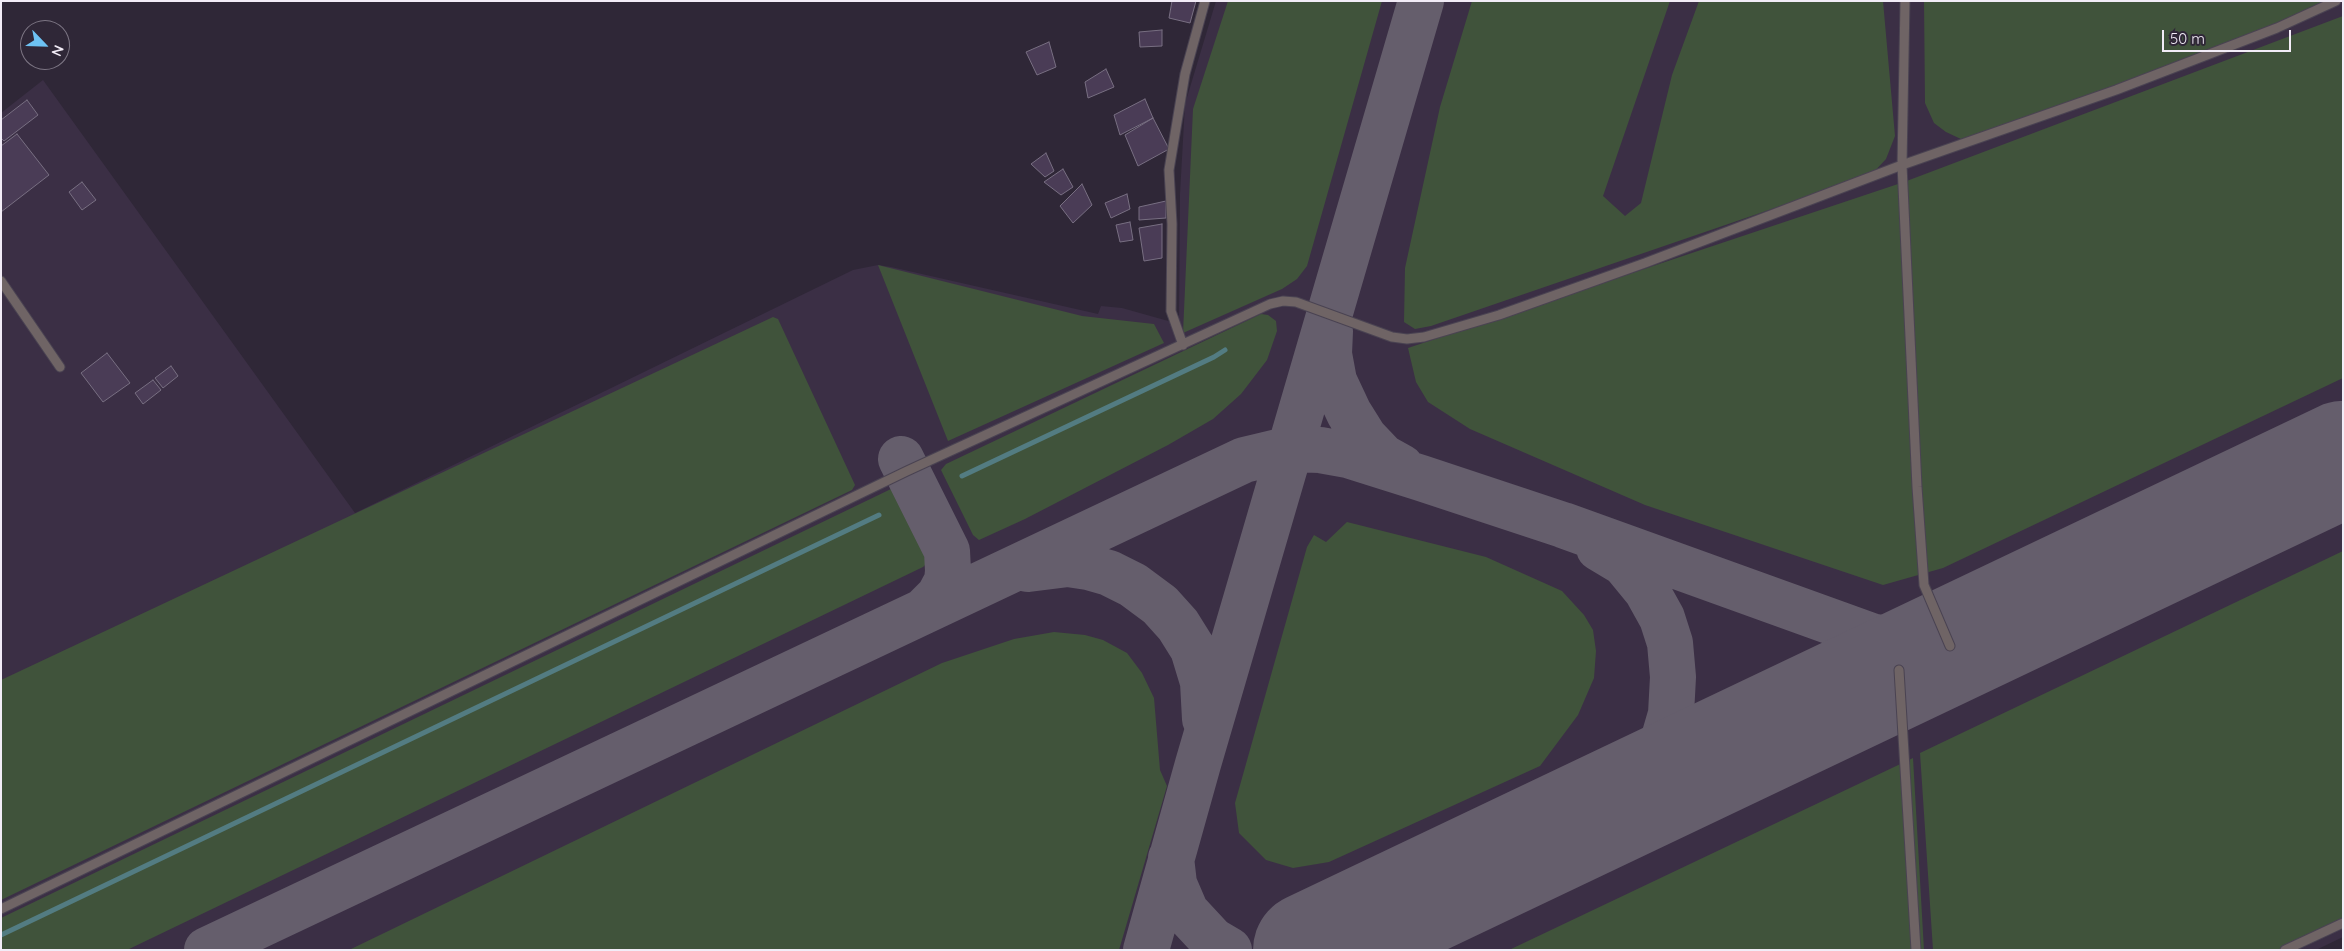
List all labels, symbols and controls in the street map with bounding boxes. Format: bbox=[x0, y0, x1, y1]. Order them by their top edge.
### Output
north arrow bbox=[20, 20, 70, 70]
scale bar bbox=[2164, 20, 2293, 52]
text: 50 m bbox=[2170, 29, 2205, 48]
text: N bbox=[47, 42, 68, 59]

